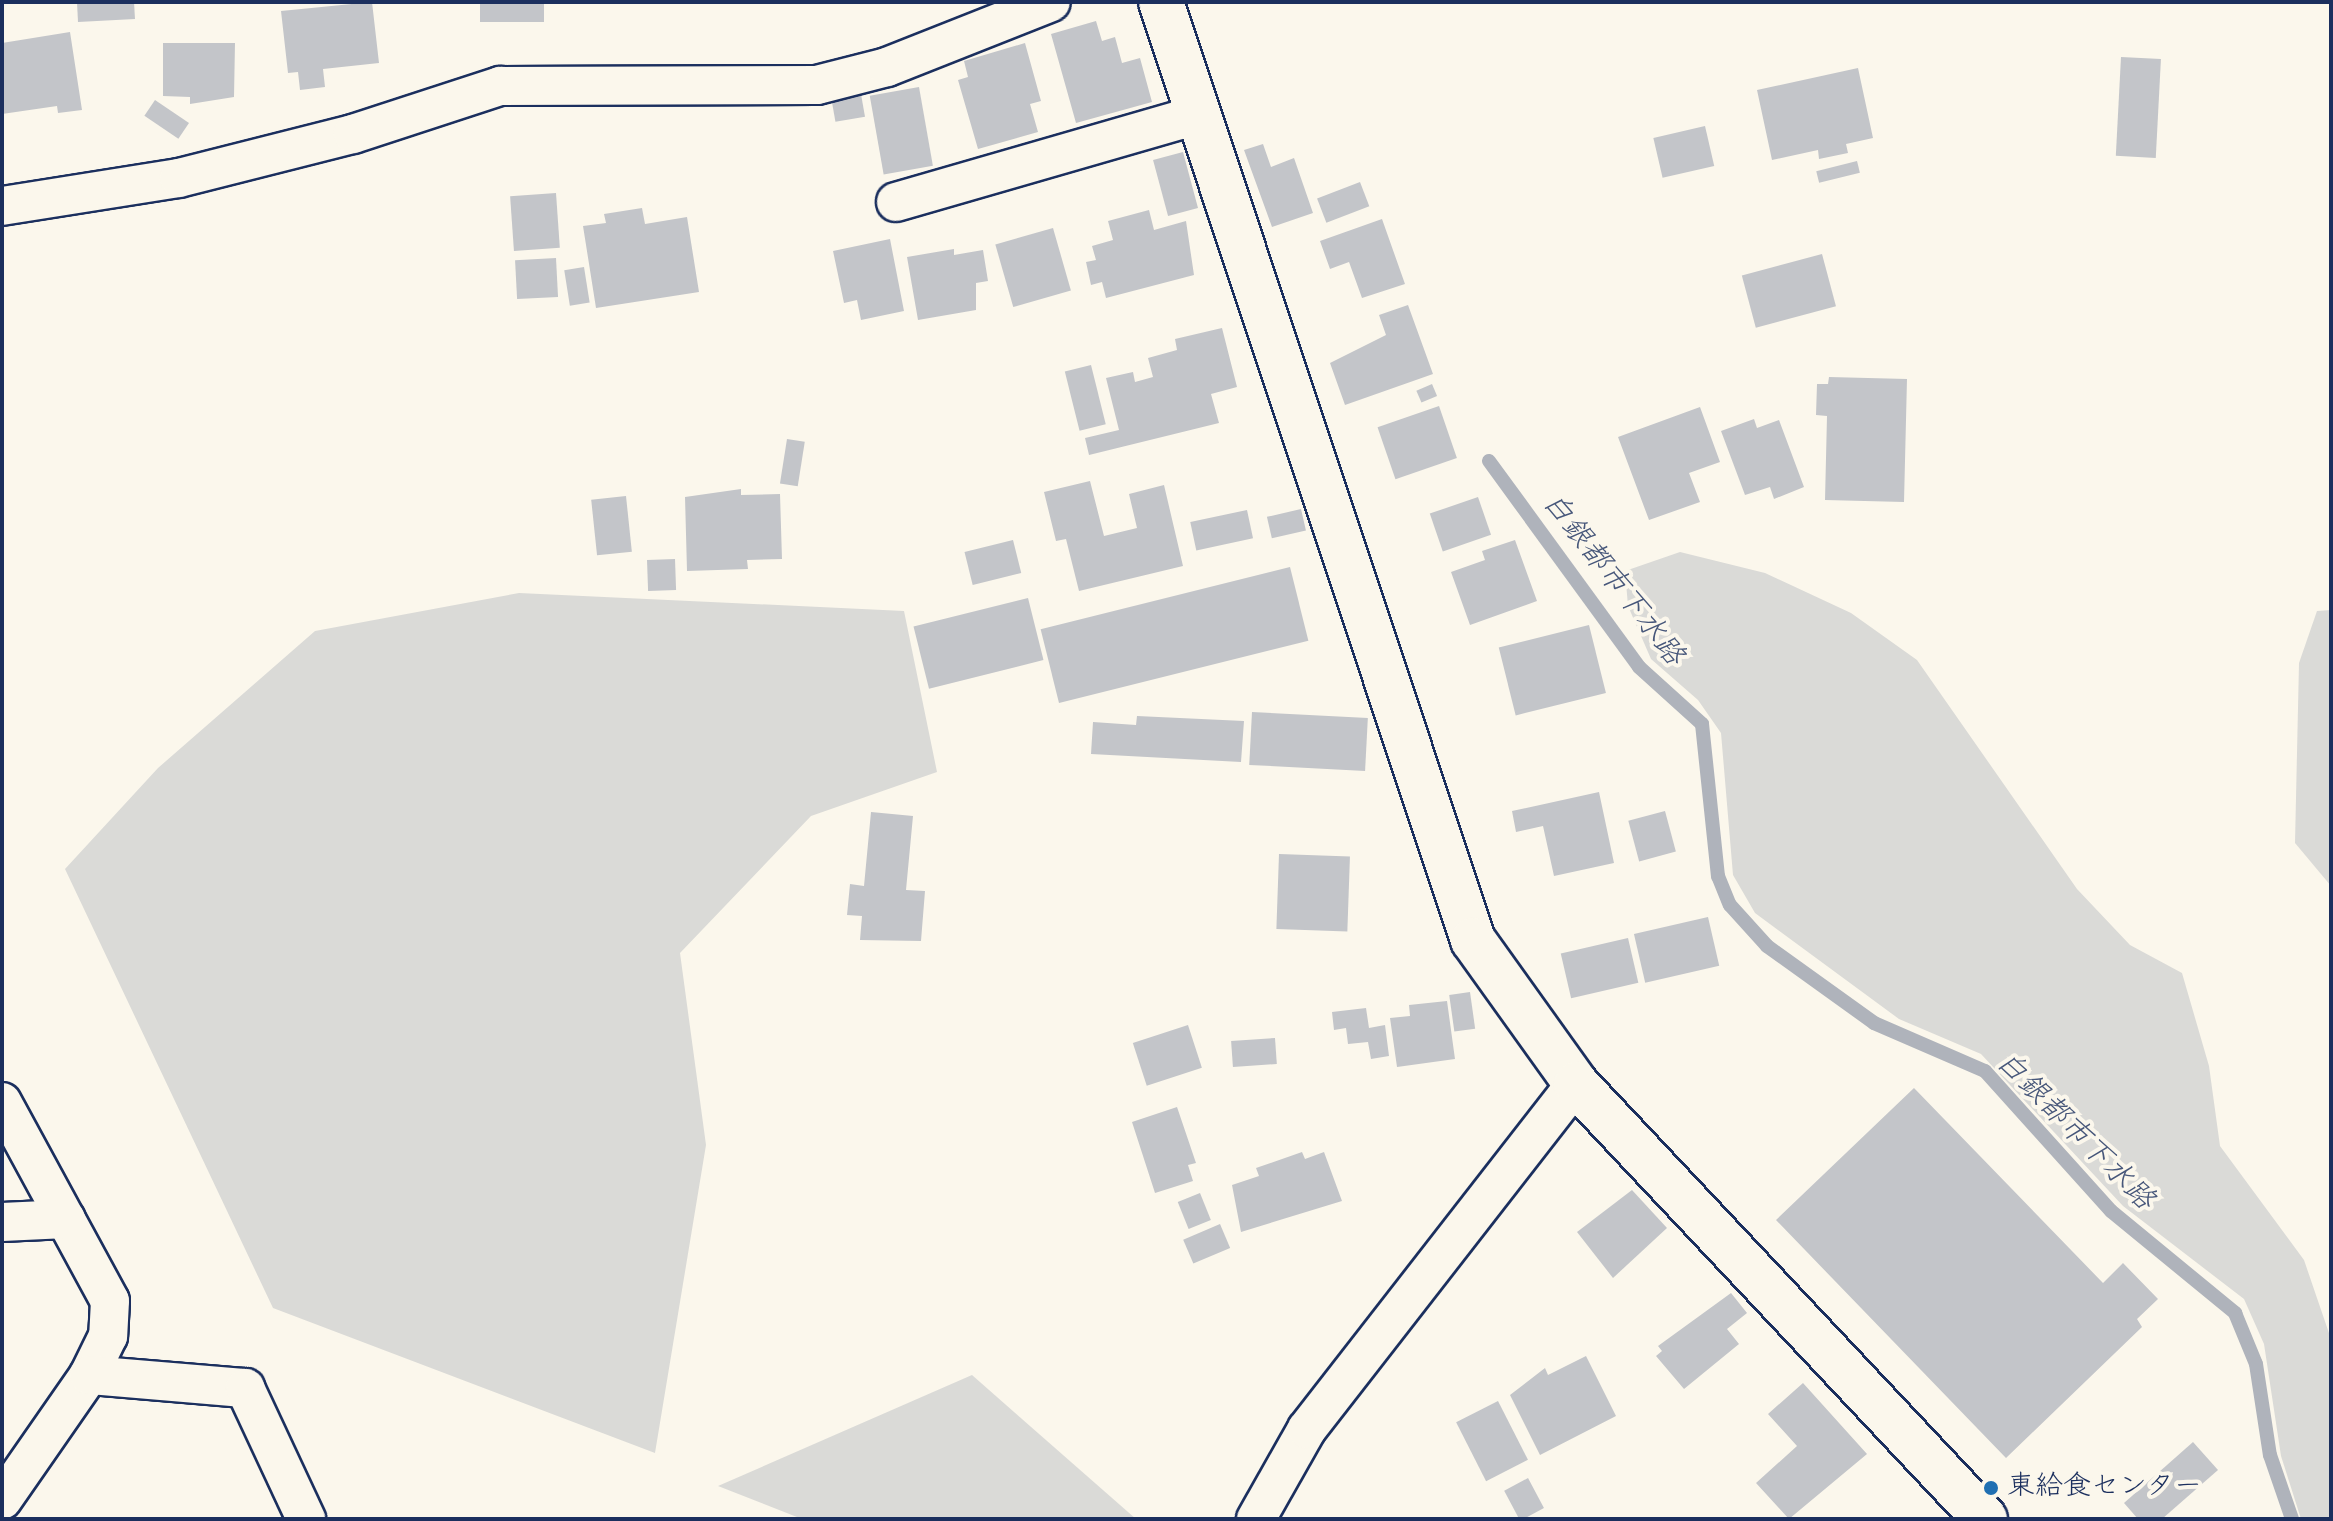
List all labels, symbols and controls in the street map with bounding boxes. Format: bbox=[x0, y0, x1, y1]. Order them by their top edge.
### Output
water label: 白銀都市下水路 bbox=[1533, 486, 1691, 674]
water label: 白銀都市下水路 bbox=[1987, 1045, 2161, 1219]
place label: 東給食センター bbox=[2007, 1471, 2203, 1505]
marker: 東給食センター bbox=[1982, 1479, 2000, 1497]

